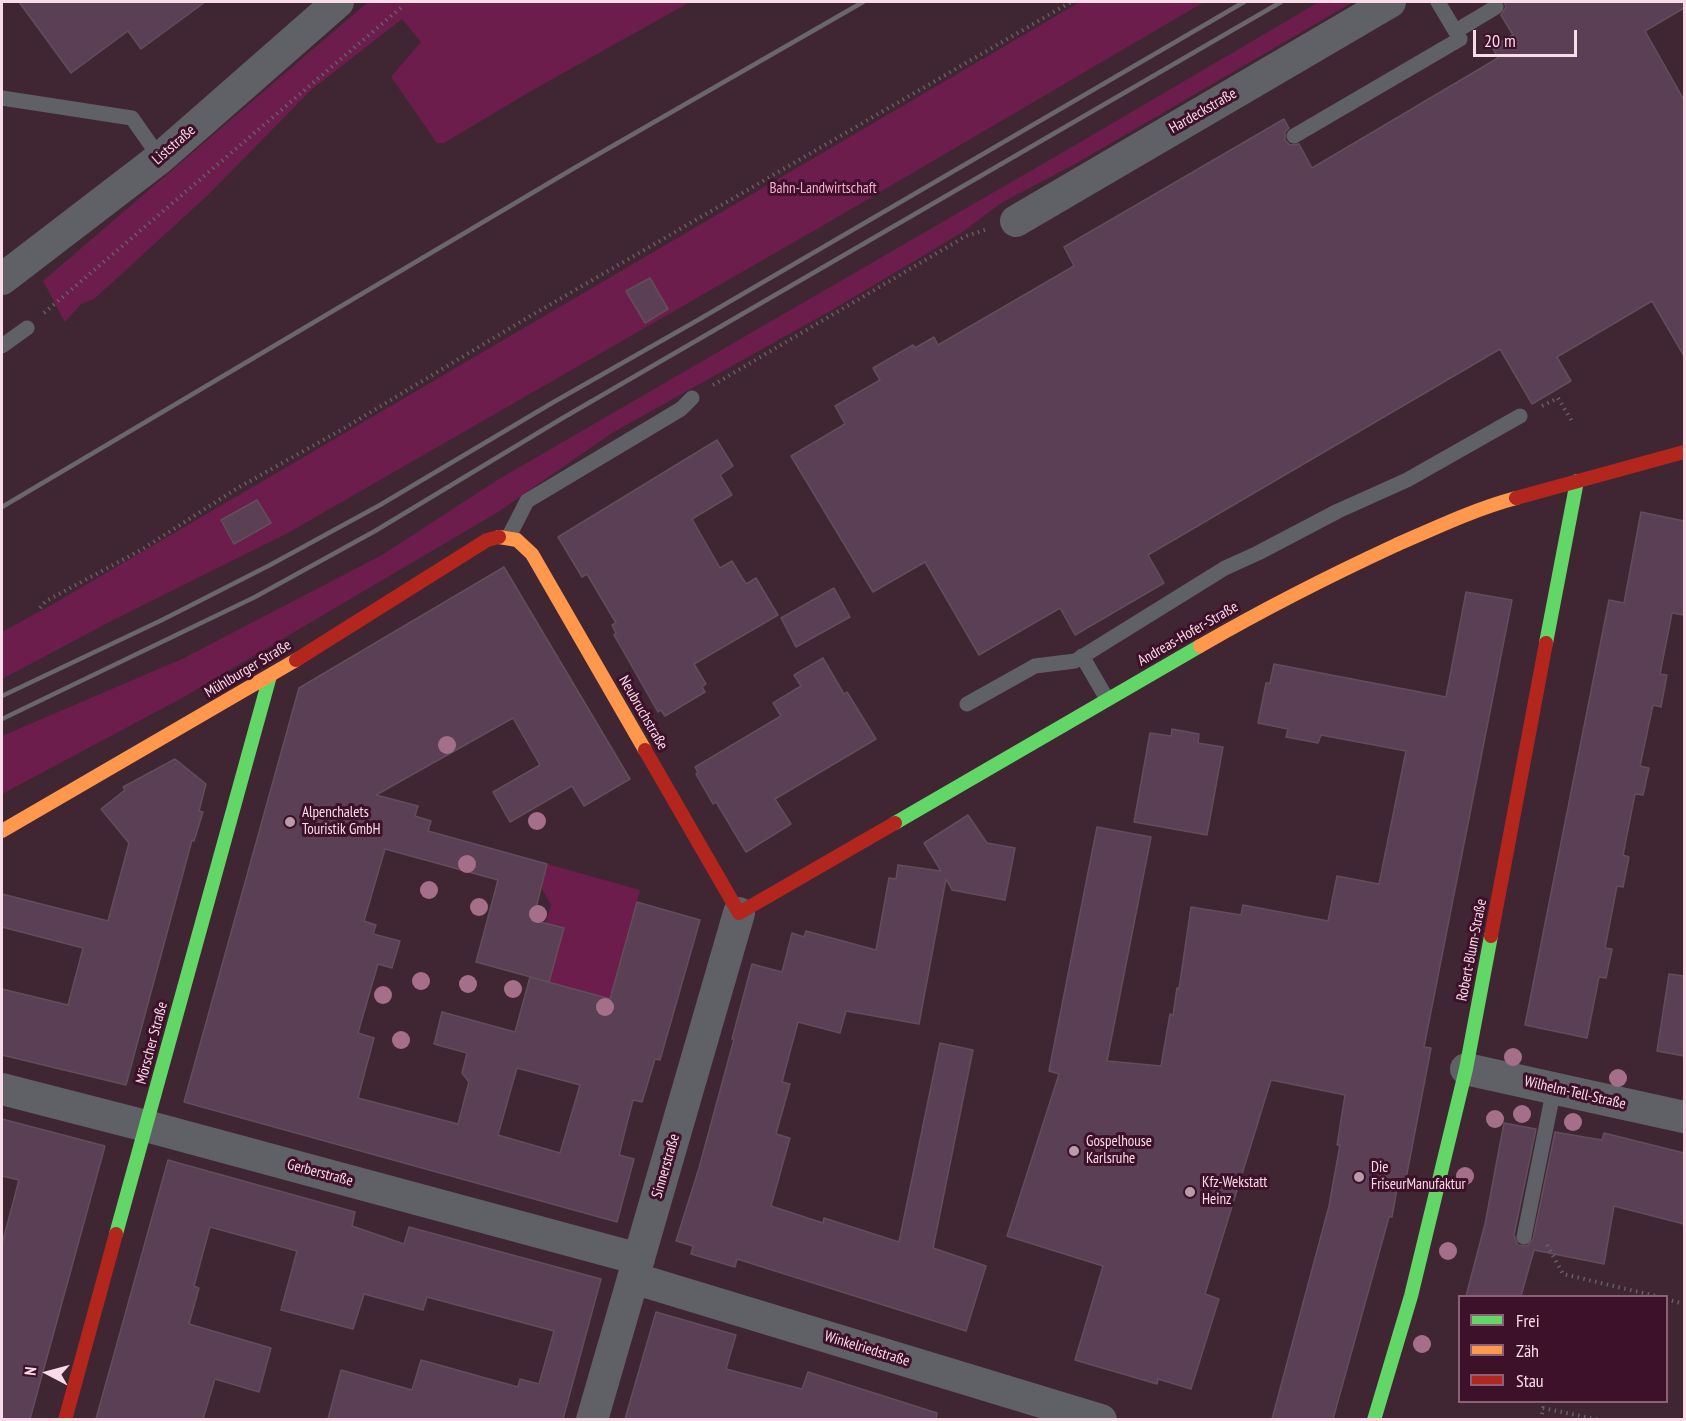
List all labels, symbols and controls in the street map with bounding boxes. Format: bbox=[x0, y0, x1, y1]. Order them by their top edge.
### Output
scale bar bbox=[1476, 18, 1580, 56]
text: 20 m bbox=[1484, 29, 1516, 52]
street label: Hardeckstraße bbox=[1166, 85, 1240, 137]
street label: Liststraße bbox=[149, 121, 199, 169]
park label: Bahn-Landwirtschaft bbox=[769, 180, 877, 198]
street label: Andreas-Hofer-Straße bbox=[1135, 598, 1241, 670]
street label: Mühlburger Straße bbox=[202, 636, 294, 702]
street label: Neubruchstraße bbox=[615, 673, 671, 753]
place label: Alpenchalets Touristik GmbH bbox=[302, 804, 381, 839]
marker: Alpenchalets Touristik GmbH bbox=[283, 815, 297, 829]
street label: Robert-Blum-Straße bbox=[1453, 897, 1491, 1003]
street label: Mörscher Straße bbox=[132, 1000, 172, 1086]
street label: Wilhelm-Tell-Straße bbox=[1522, 1073, 1628, 1113]
street label: Sinnerstraße bbox=[648, 1132, 684, 1200]
place label: Gospelhouse Karlsruhe bbox=[1086, 1133, 1152, 1168]
marker: Gospelhouse Karlsruhe bbox=[1067, 1144, 1081, 1158]
street label: Gerberstraße bbox=[285, 1156, 355, 1190]
place label: Die FriseurManufaktur bbox=[1371, 1159, 1466, 1194]
marker: Die FriseurManufaktur bbox=[1352, 1170, 1366, 1184]
place label: Kfz-Wekstatt Heinz bbox=[1202, 1174, 1267, 1209]
marker: Kfz-Wekstatt Heinz bbox=[1183, 1185, 1197, 1199]
legend bbox=[1458, 1295, 1668, 1403]
text: Frei bbox=[1516, 1309, 1540, 1332]
street label: Winkelriedstraße bbox=[822, 1328, 912, 1370]
text: Zäh bbox=[1516, 1339, 1539, 1362]
north arrow bbox=[18, 1343, 78, 1403]
text: N bbox=[20, 1366, 40, 1376]
text: Stau bbox=[1516, 1369, 1544, 1392]

